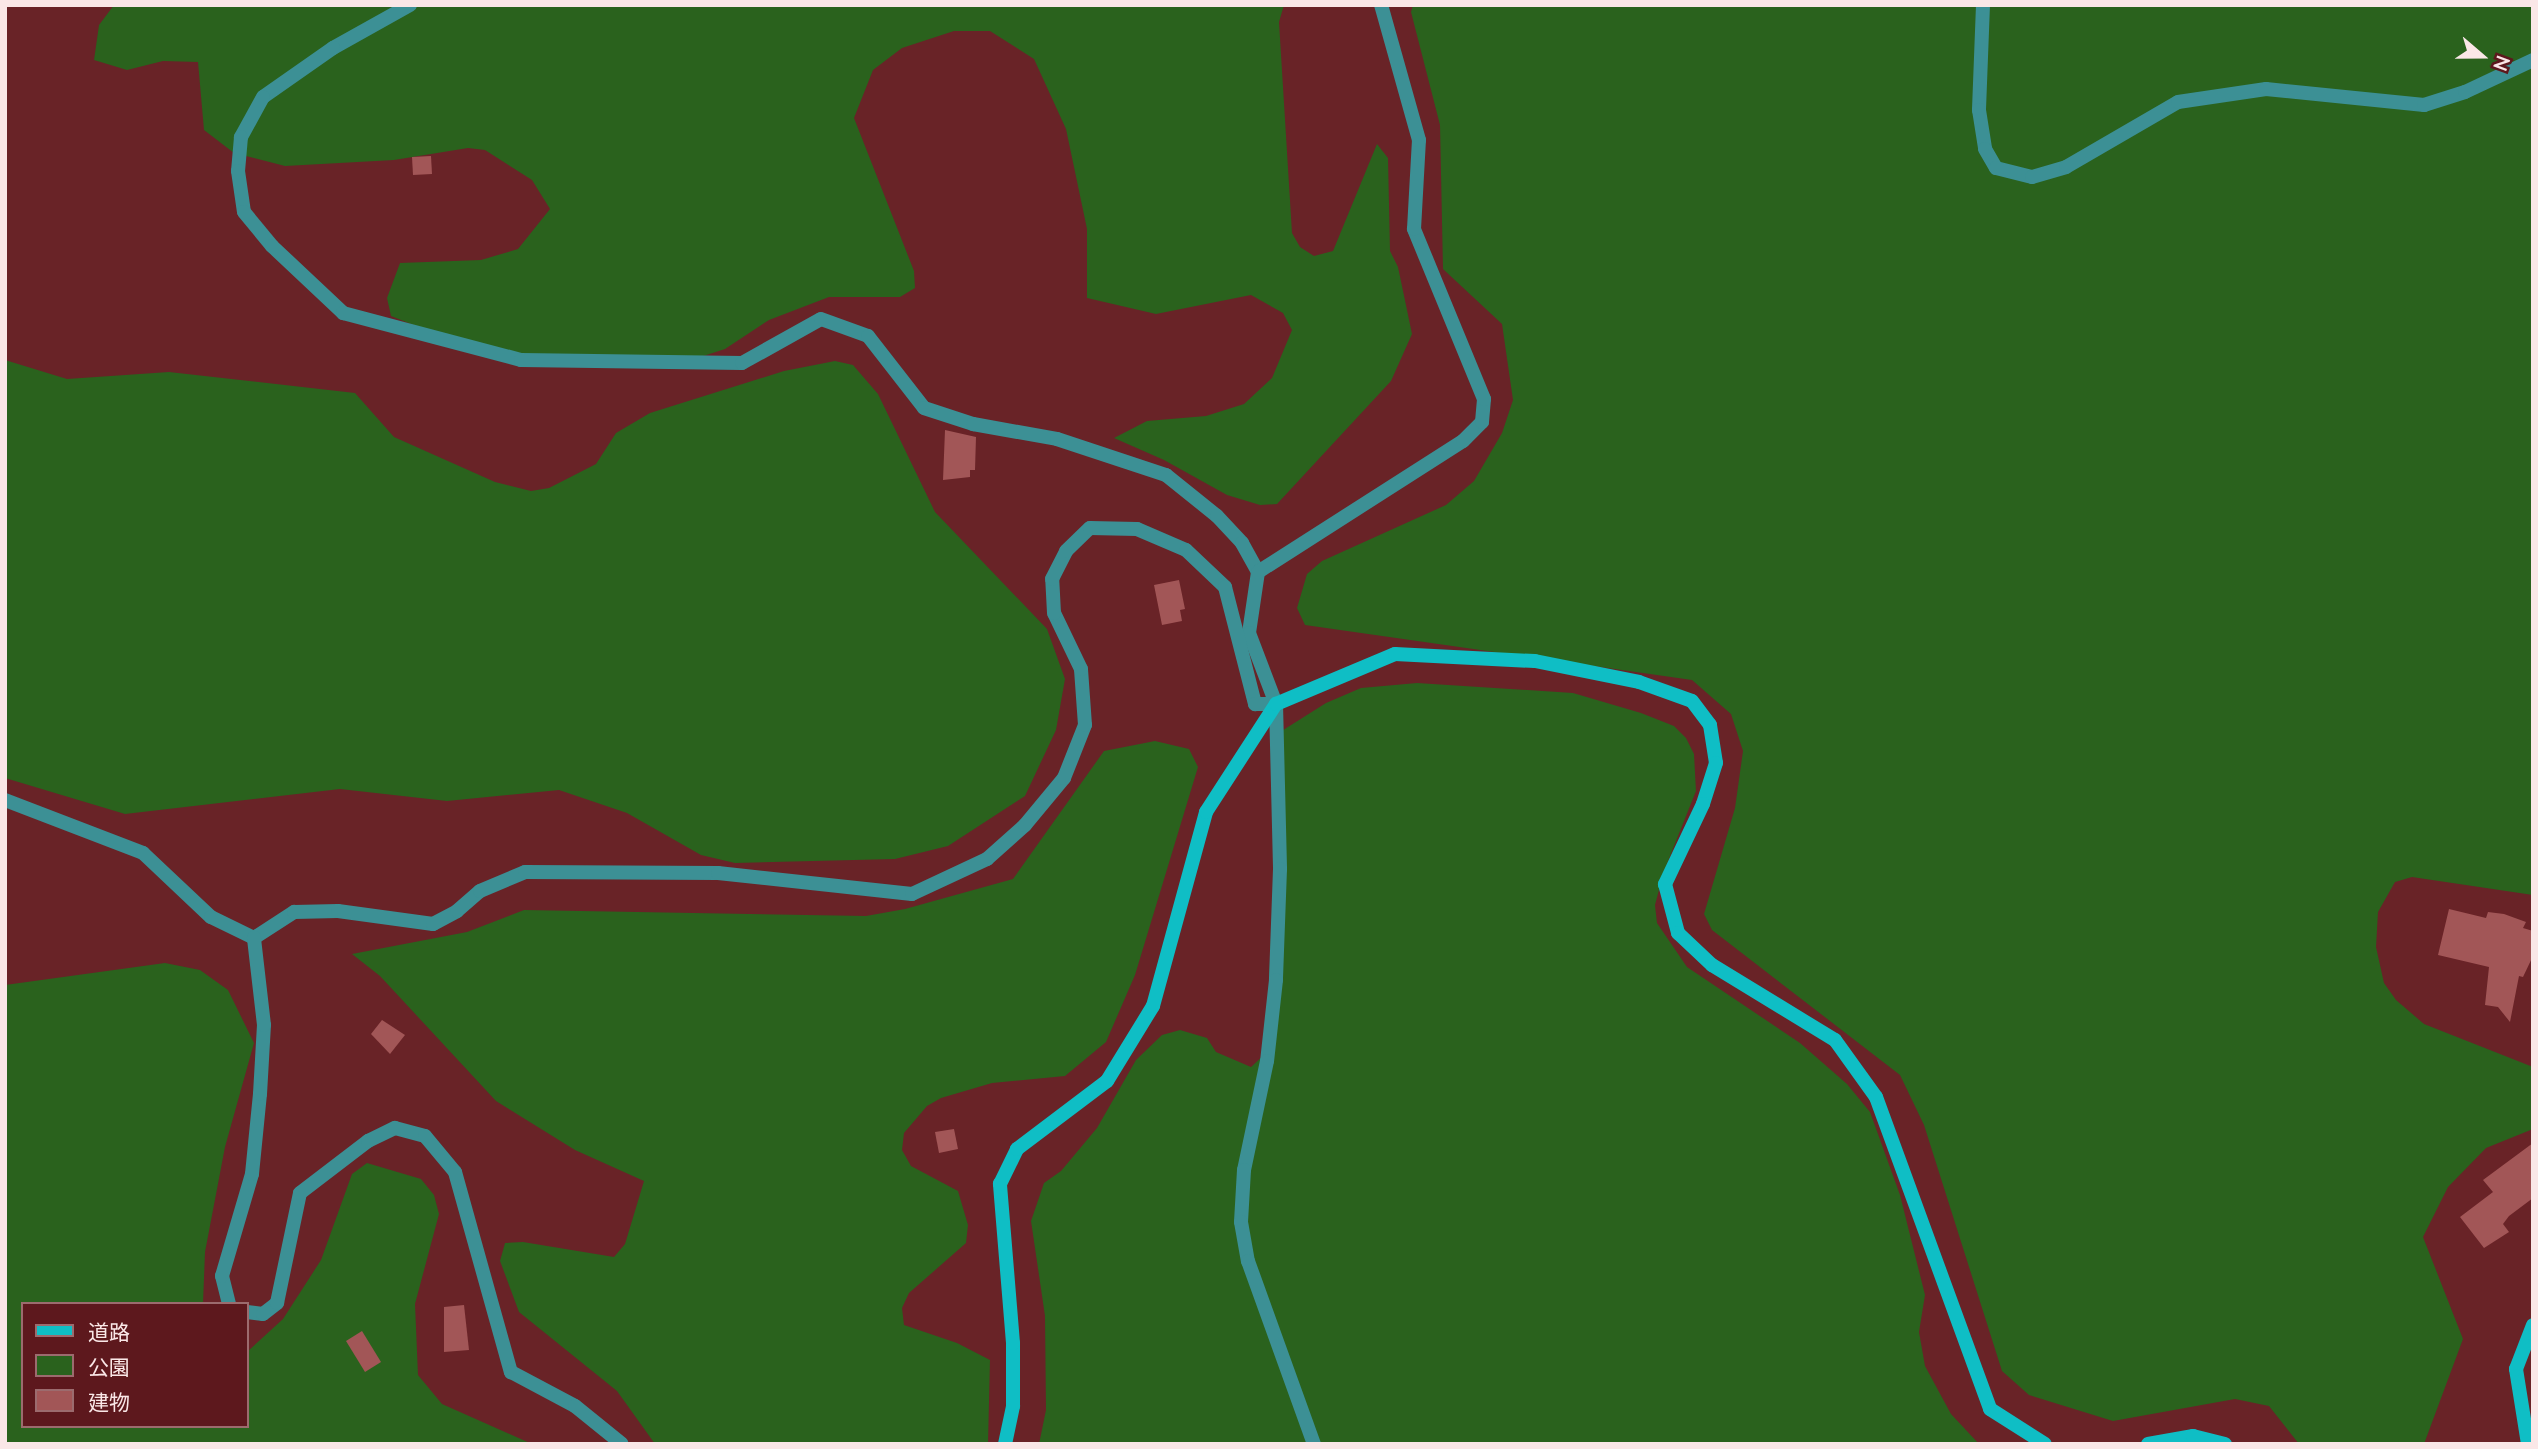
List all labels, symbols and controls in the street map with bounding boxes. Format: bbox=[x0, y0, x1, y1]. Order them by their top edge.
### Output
north arrow bbox=[2447, 21, 2517, 91]
text: N bbox=[2489, 53, 2516, 74]
legend bbox=[21, 1302, 248, 1428]
text: 道路 bbox=[88, 1319, 130, 1344]
text: 公園 bbox=[88, 1354, 130, 1379]
text: 建物 bbox=[88, 1389, 130, 1414]

